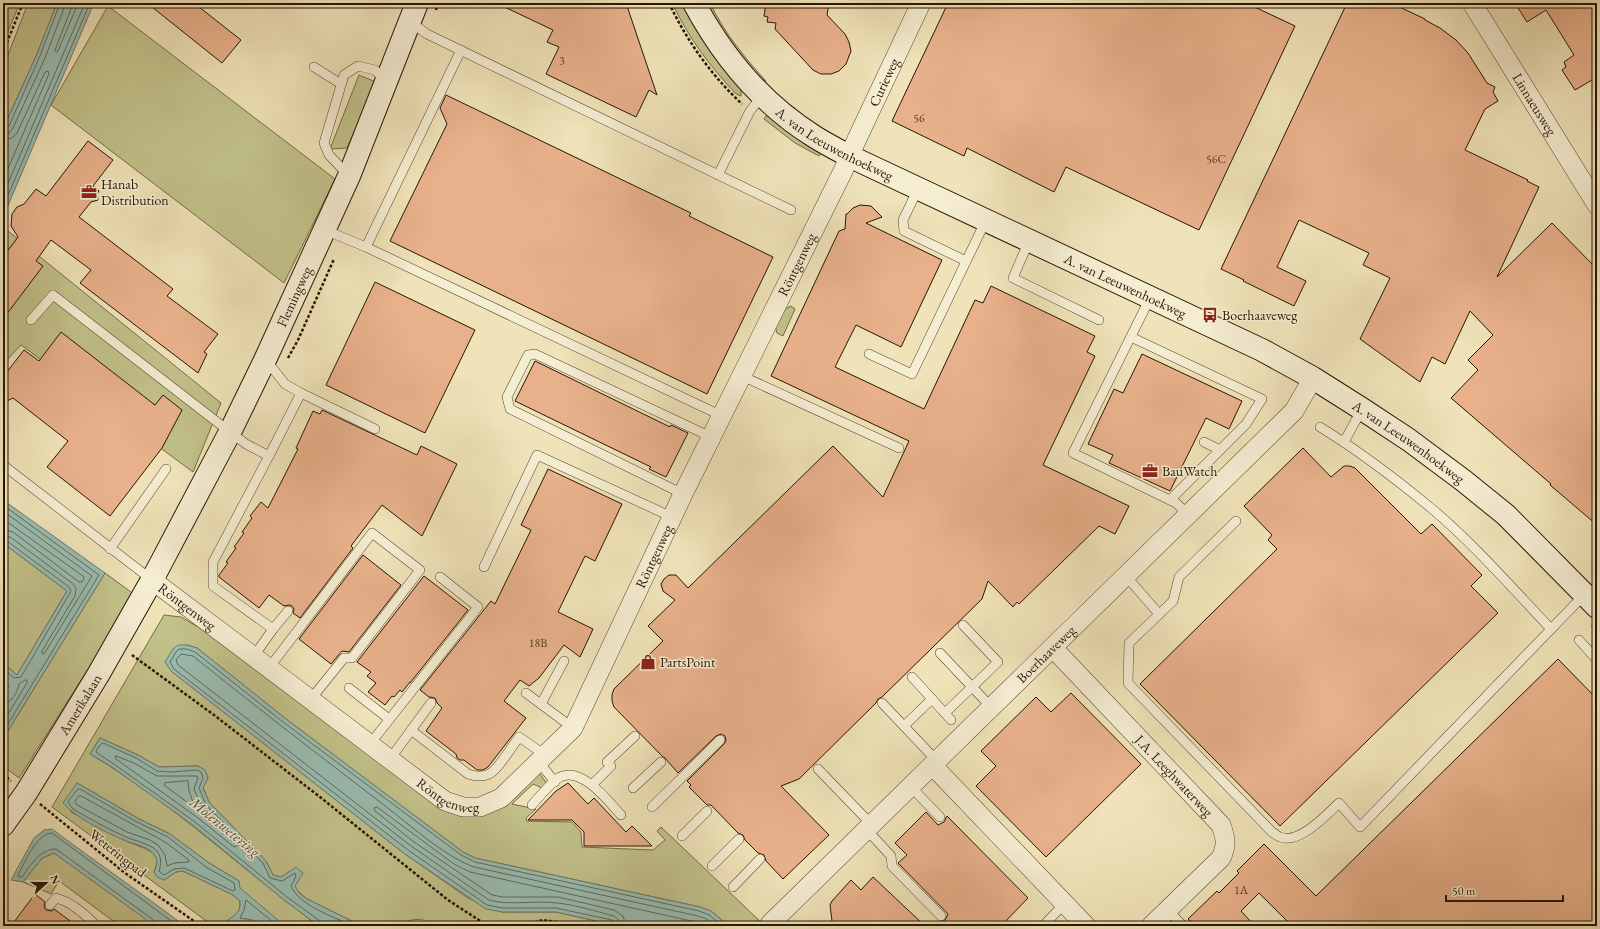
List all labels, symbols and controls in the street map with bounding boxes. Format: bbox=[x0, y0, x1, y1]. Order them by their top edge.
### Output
house number: 3 bbox=[559, 53, 565, 69]
street label: Curieweg bbox=[865, 54, 903, 109]
street label: Linnaeusweg bbox=[1508, 70, 1561, 140]
street label: A. van Leeuwenhoekweg bbox=[771, 102, 897, 185]
house number: 56 bbox=[913, 110, 925, 126]
house number: 56C bbox=[1206, 151, 1226, 167]
place label: Hanab Distribution bbox=[101, 175, 169, 209]
office icon: Hanab Distribution bbox=[80, 183, 98, 201]
street label: Röntgenweg bbox=[774, 229, 820, 299]
street label: A. van Leeuwenhoekweg bbox=[1061, 249, 1190, 323]
street label: Flemingweg bbox=[272, 263, 316, 330]
bus stop icon: Boerhaaveweg bbox=[1201, 306, 1219, 324]
place label: Boerhaaveweg bbox=[1222, 306, 1298, 324]
street label: A. van Leeuwenhoekweg bbox=[1348, 396, 1469, 488]
office icon: BauWatch bbox=[1141, 462, 1159, 480]
place label: BauWatch bbox=[1162, 462, 1218, 480]
street label: Röntgenweg bbox=[631, 521, 677, 591]
street label: Röntgenweg bbox=[155, 579, 220, 635]
street label: Boerhaaveweg bbox=[1013, 620, 1080, 687]
house number: 18B bbox=[529, 635, 547, 651]
shop icon: PartsPoint bbox=[639, 653, 657, 671]
place label: PartsPoint bbox=[660, 653, 716, 671]
street label: Amerikalaan bbox=[54, 670, 106, 739]
street label: J.A. Leeghwaterweg bbox=[1130, 730, 1218, 821]
street label: Röntgenweg bbox=[413, 774, 480, 817]
water label: Molenwetering bbox=[185, 792, 265, 861]
street label: Weteringpad bbox=[86, 825, 151, 882]
north arrow bbox=[26, 863, 66, 903]
text: N bbox=[47, 873, 64, 886]
scale bar bbox=[1446, 877, 1563, 903]
house number: 1A bbox=[1234, 882, 1249, 898]
text: 50 m bbox=[1452, 883, 1476, 899]

